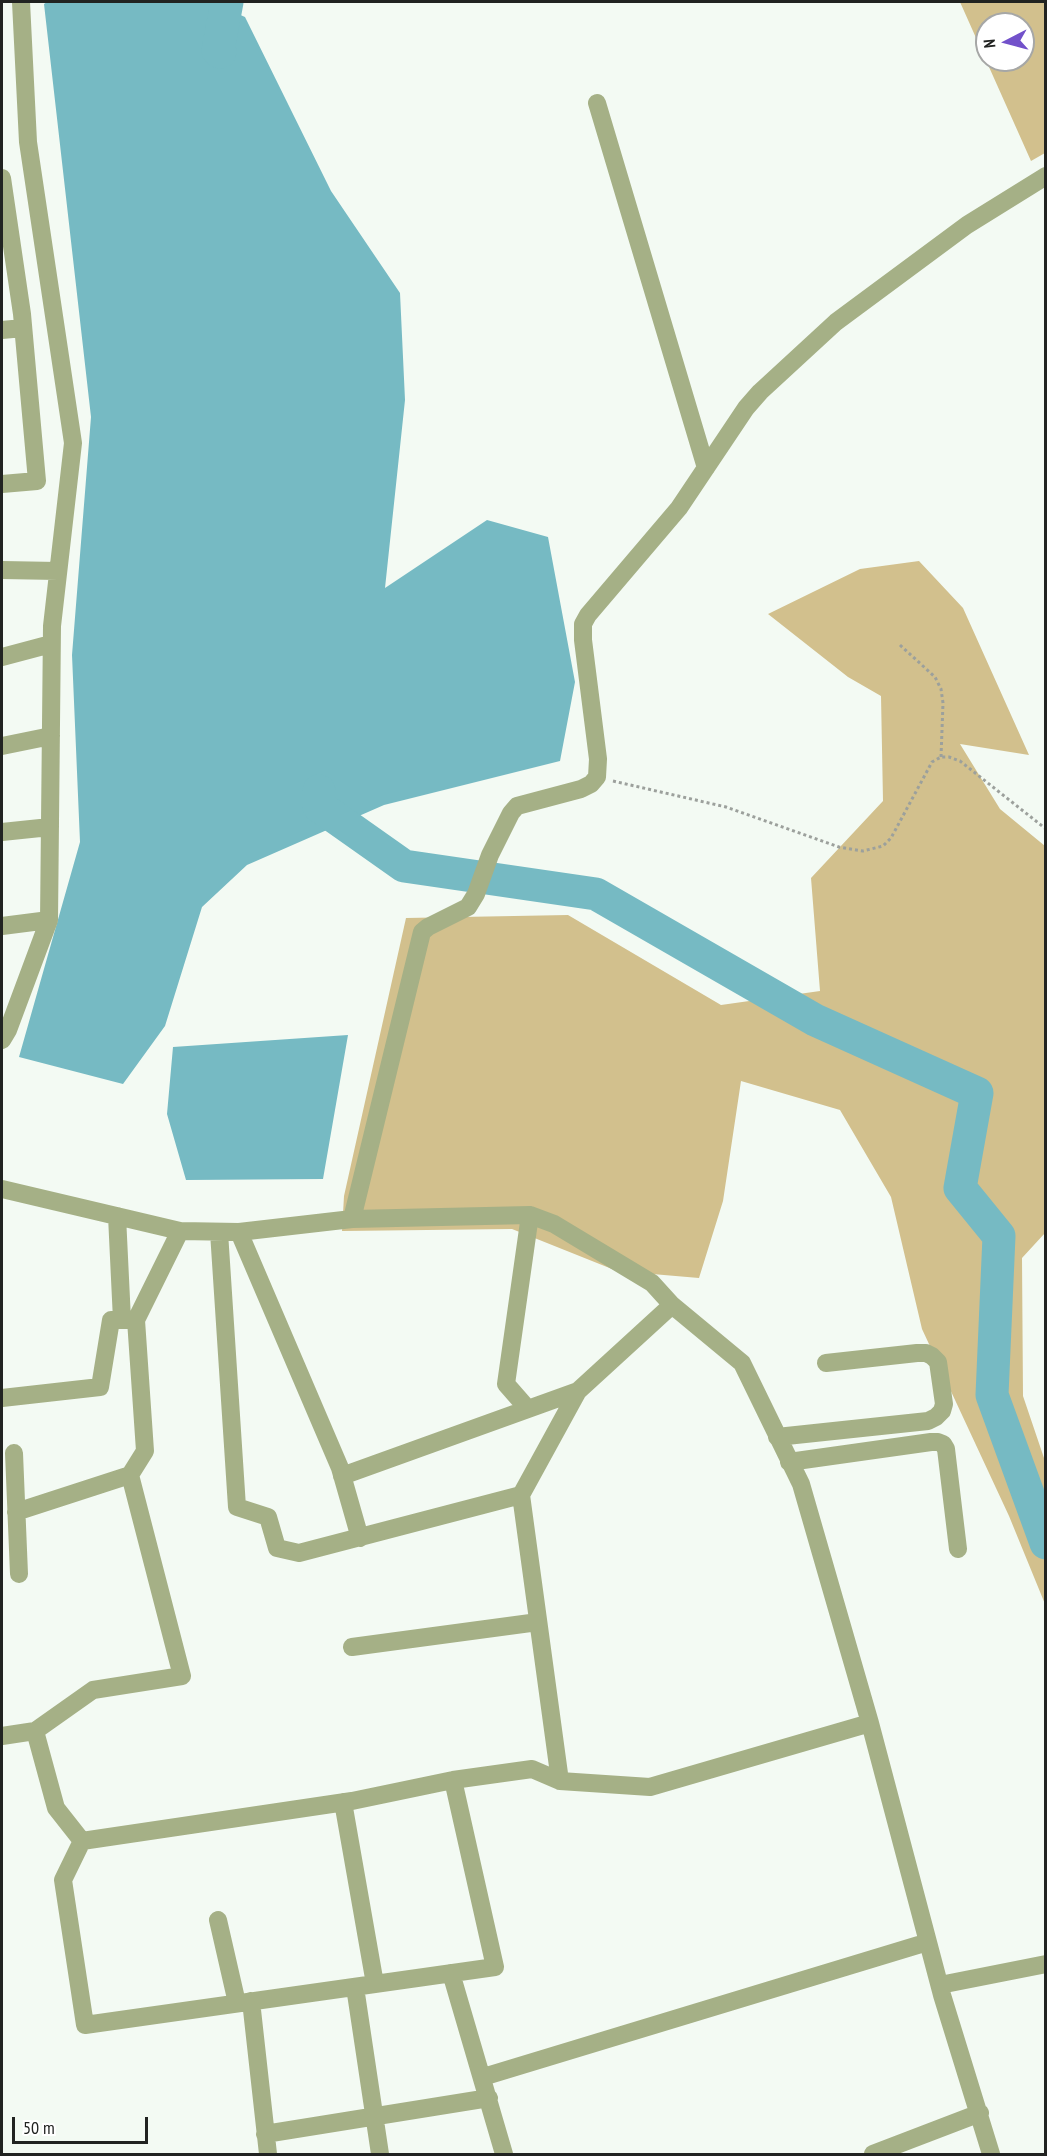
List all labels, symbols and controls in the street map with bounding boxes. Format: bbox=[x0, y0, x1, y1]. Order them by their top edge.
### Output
north arrow bbox=[975, 12, 1035, 72]
text: N bbox=[979, 38, 999, 49]
scale bar bbox=[15, 2105, 152, 2143]
text: 50 m bbox=[23, 2116, 55, 2139]

